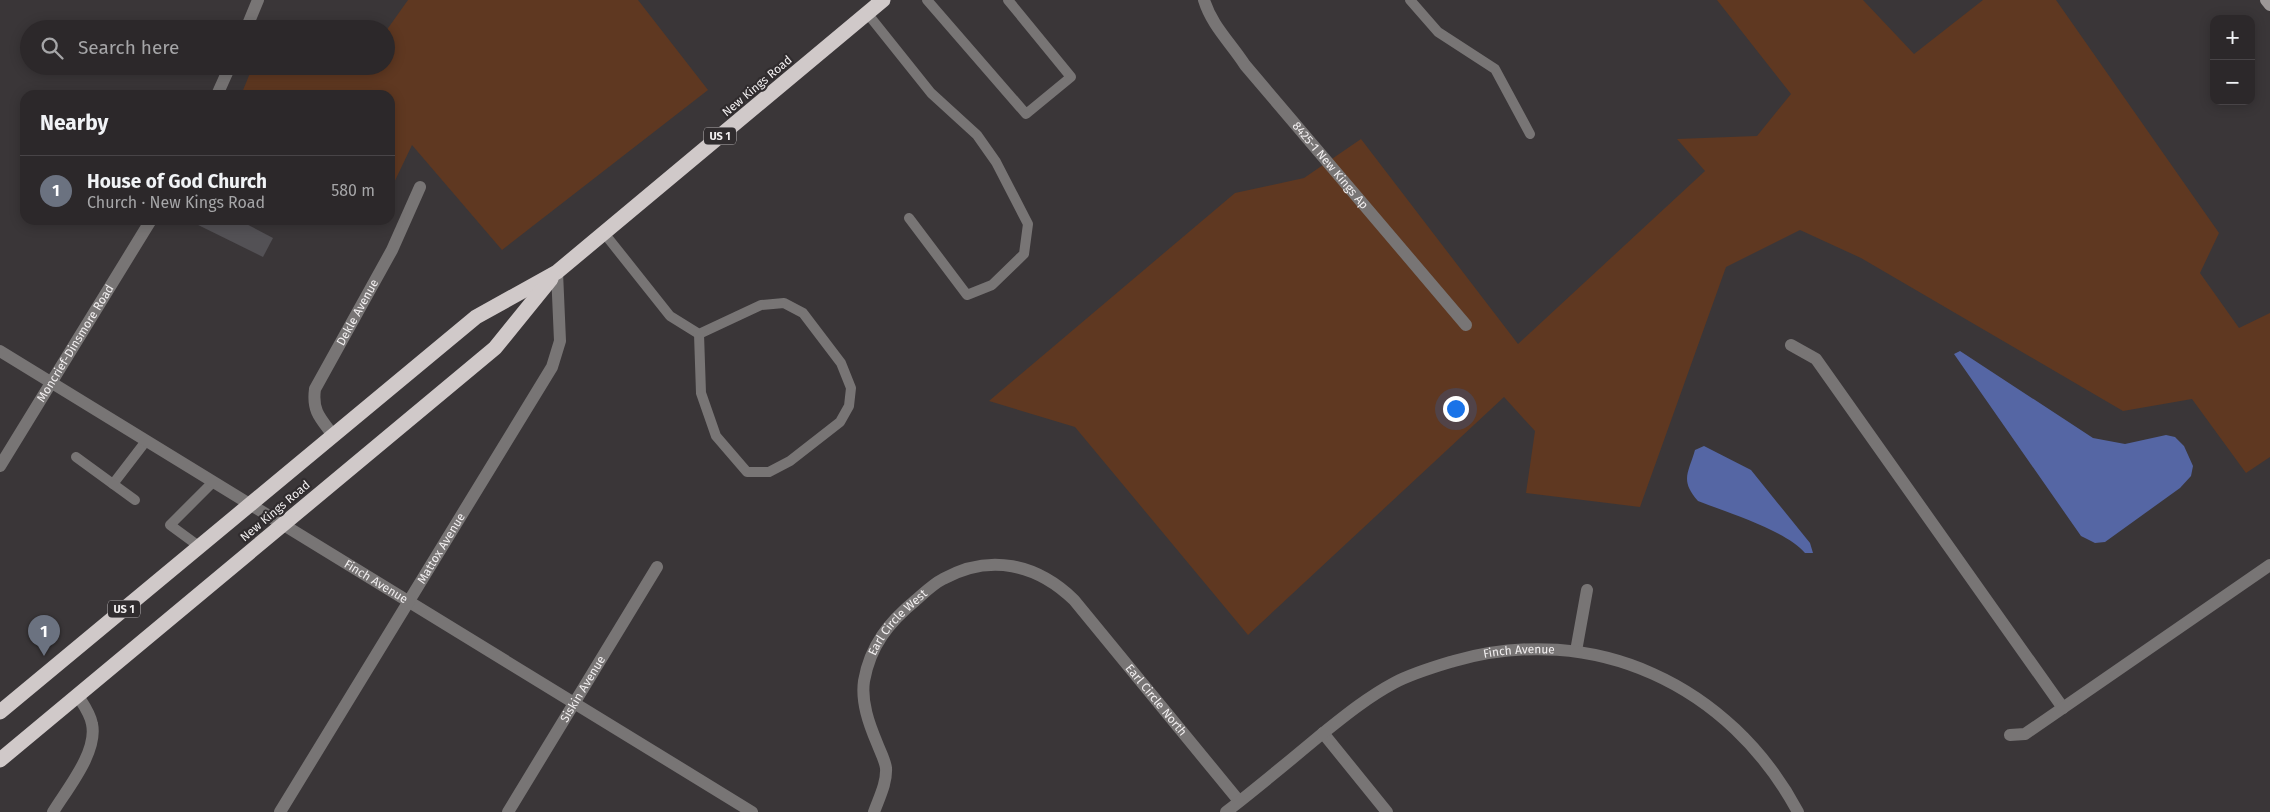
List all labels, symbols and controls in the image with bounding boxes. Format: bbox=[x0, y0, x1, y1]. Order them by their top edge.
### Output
map controls bbox=[2210, 15, 2255, 105]
button: + bbox=[2210, 15, 2255, 60]
search box bbox=[20, 20, 395, 75]
icon: search bbox=[38, 34, 66, 62]
text: Search here bbox=[78, 36, 179, 59]
street label: New Kings Road bbox=[719, 53, 795, 119]
button: − bbox=[2210, 60, 2255, 105]
text: Nearby bbox=[40, 110, 108, 136]
street label: 8425-1 New Kings Ap bbox=[1289, 119, 1371, 212]
road number: US 1 bbox=[704, 128, 736, 144]
text: House of God Church bbox=[87, 170, 267, 193]
text: 1 bbox=[52, 181, 60, 200]
text: 580 m bbox=[331, 181, 375, 200]
text: Church · New Kings Road bbox=[87, 193, 265, 212]
street label: Dekle Avenue bbox=[334, 277, 381, 348]
street label: Moncrief-Dinsmore Road bbox=[34, 282, 117, 405]
your location bbox=[1443, 396, 1469, 422]
street label: New Kings Road bbox=[237, 478, 313, 544]
street label: Mattox Avenue bbox=[414, 510, 468, 586]
street label: Finch Avenue bbox=[342, 557, 410, 606]
street label: Earl Circle West bbox=[865, 586, 930, 658]
road number: US 1 bbox=[108, 600, 140, 618]
pin: 1 bbox=[28, 615, 60, 656]
street label: Finch Avenue bbox=[1482, 642, 1555, 661]
street label: Siskin Avenue bbox=[557, 653, 608, 725]
street label: Earl Circle North bbox=[1122, 661, 1190, 739]

